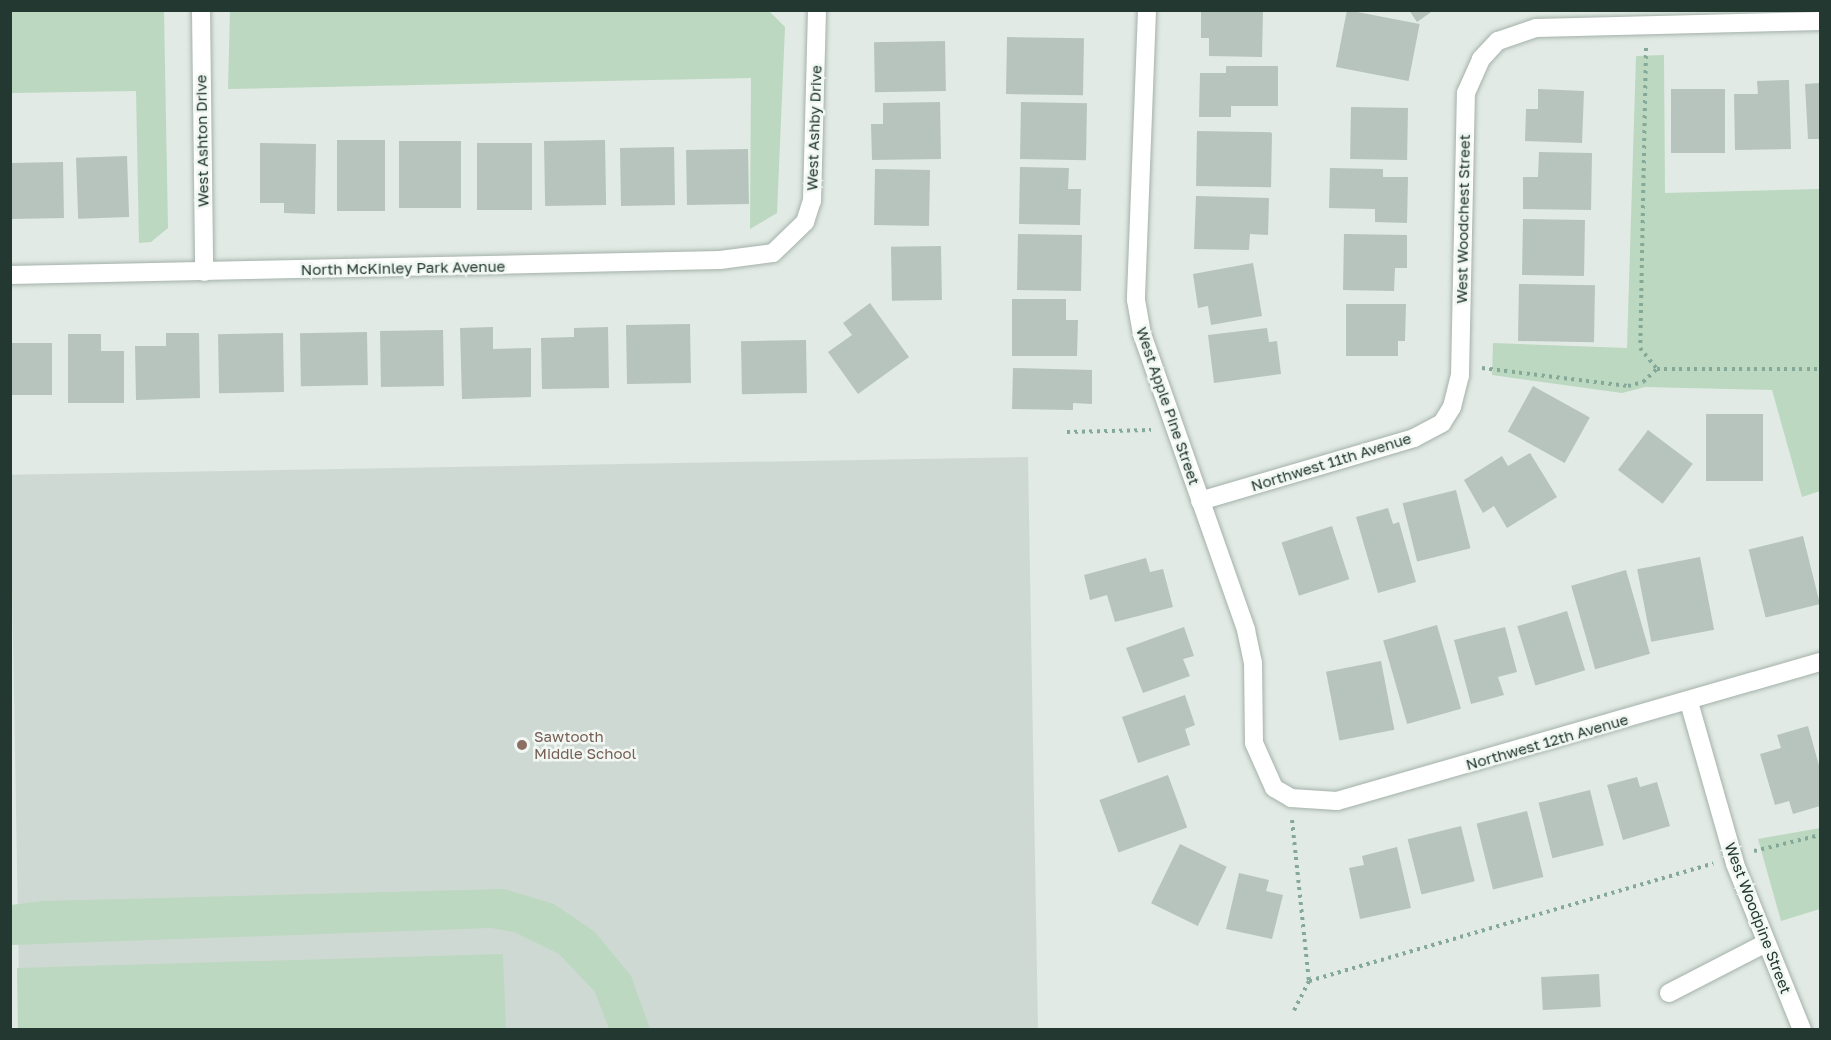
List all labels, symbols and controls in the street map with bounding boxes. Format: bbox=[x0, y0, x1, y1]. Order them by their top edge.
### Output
street label: West Ashby Drive bbox=[803, 65, 825, 191]
street label: West Ashton Drive bbox=[192, 75, 212, 207]
street label: West Woodchest Street bbox=[1453, 134, 1473, 304]
street label: North McKinley Park Avenue bbox=[301, 257, 505, 279]
street label: West Apple Pine Street bbox=[1133, 325, 1203, 487]
street label: Northwest 11th Avenue bbox=[1249, 429, 1413, 495]
street label: Northwest 12th Avenue bbox=[1464, 710, 1630, 774]
place label: Sawtooth Middle School bbox=[534, 727, 636, 762]
marker: Sawtooth Middle School bbox=[515, 738, 529, 752]
street label: West Woodpine Street bbox=[1721, 840, 1795, 996]

